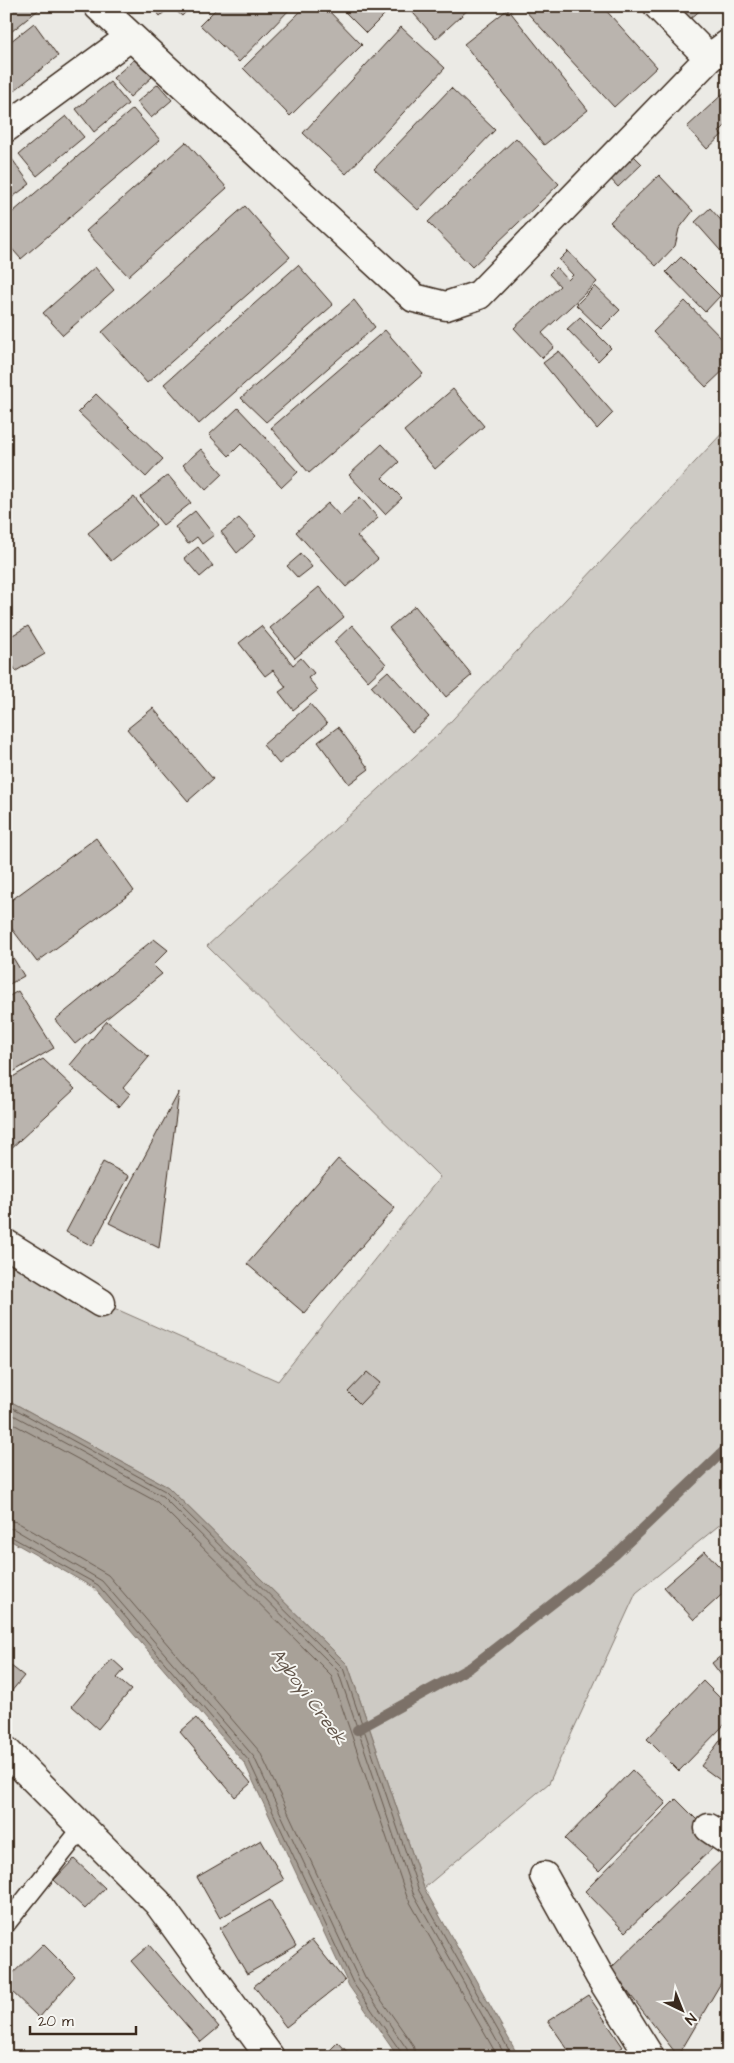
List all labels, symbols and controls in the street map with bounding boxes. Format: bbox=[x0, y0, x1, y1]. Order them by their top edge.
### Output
water label: Agboyi Creek bbox=[264, 1643, 353, 1751]
north arrow bbox=[656, 1986, 706, 2036]
scale bar bbox=[30, 2003, 136, 2035]
text: N bbox=[680, 2008, 700, 2029]
text: 20 m bbox=[38, 2011, 74, 2032]

